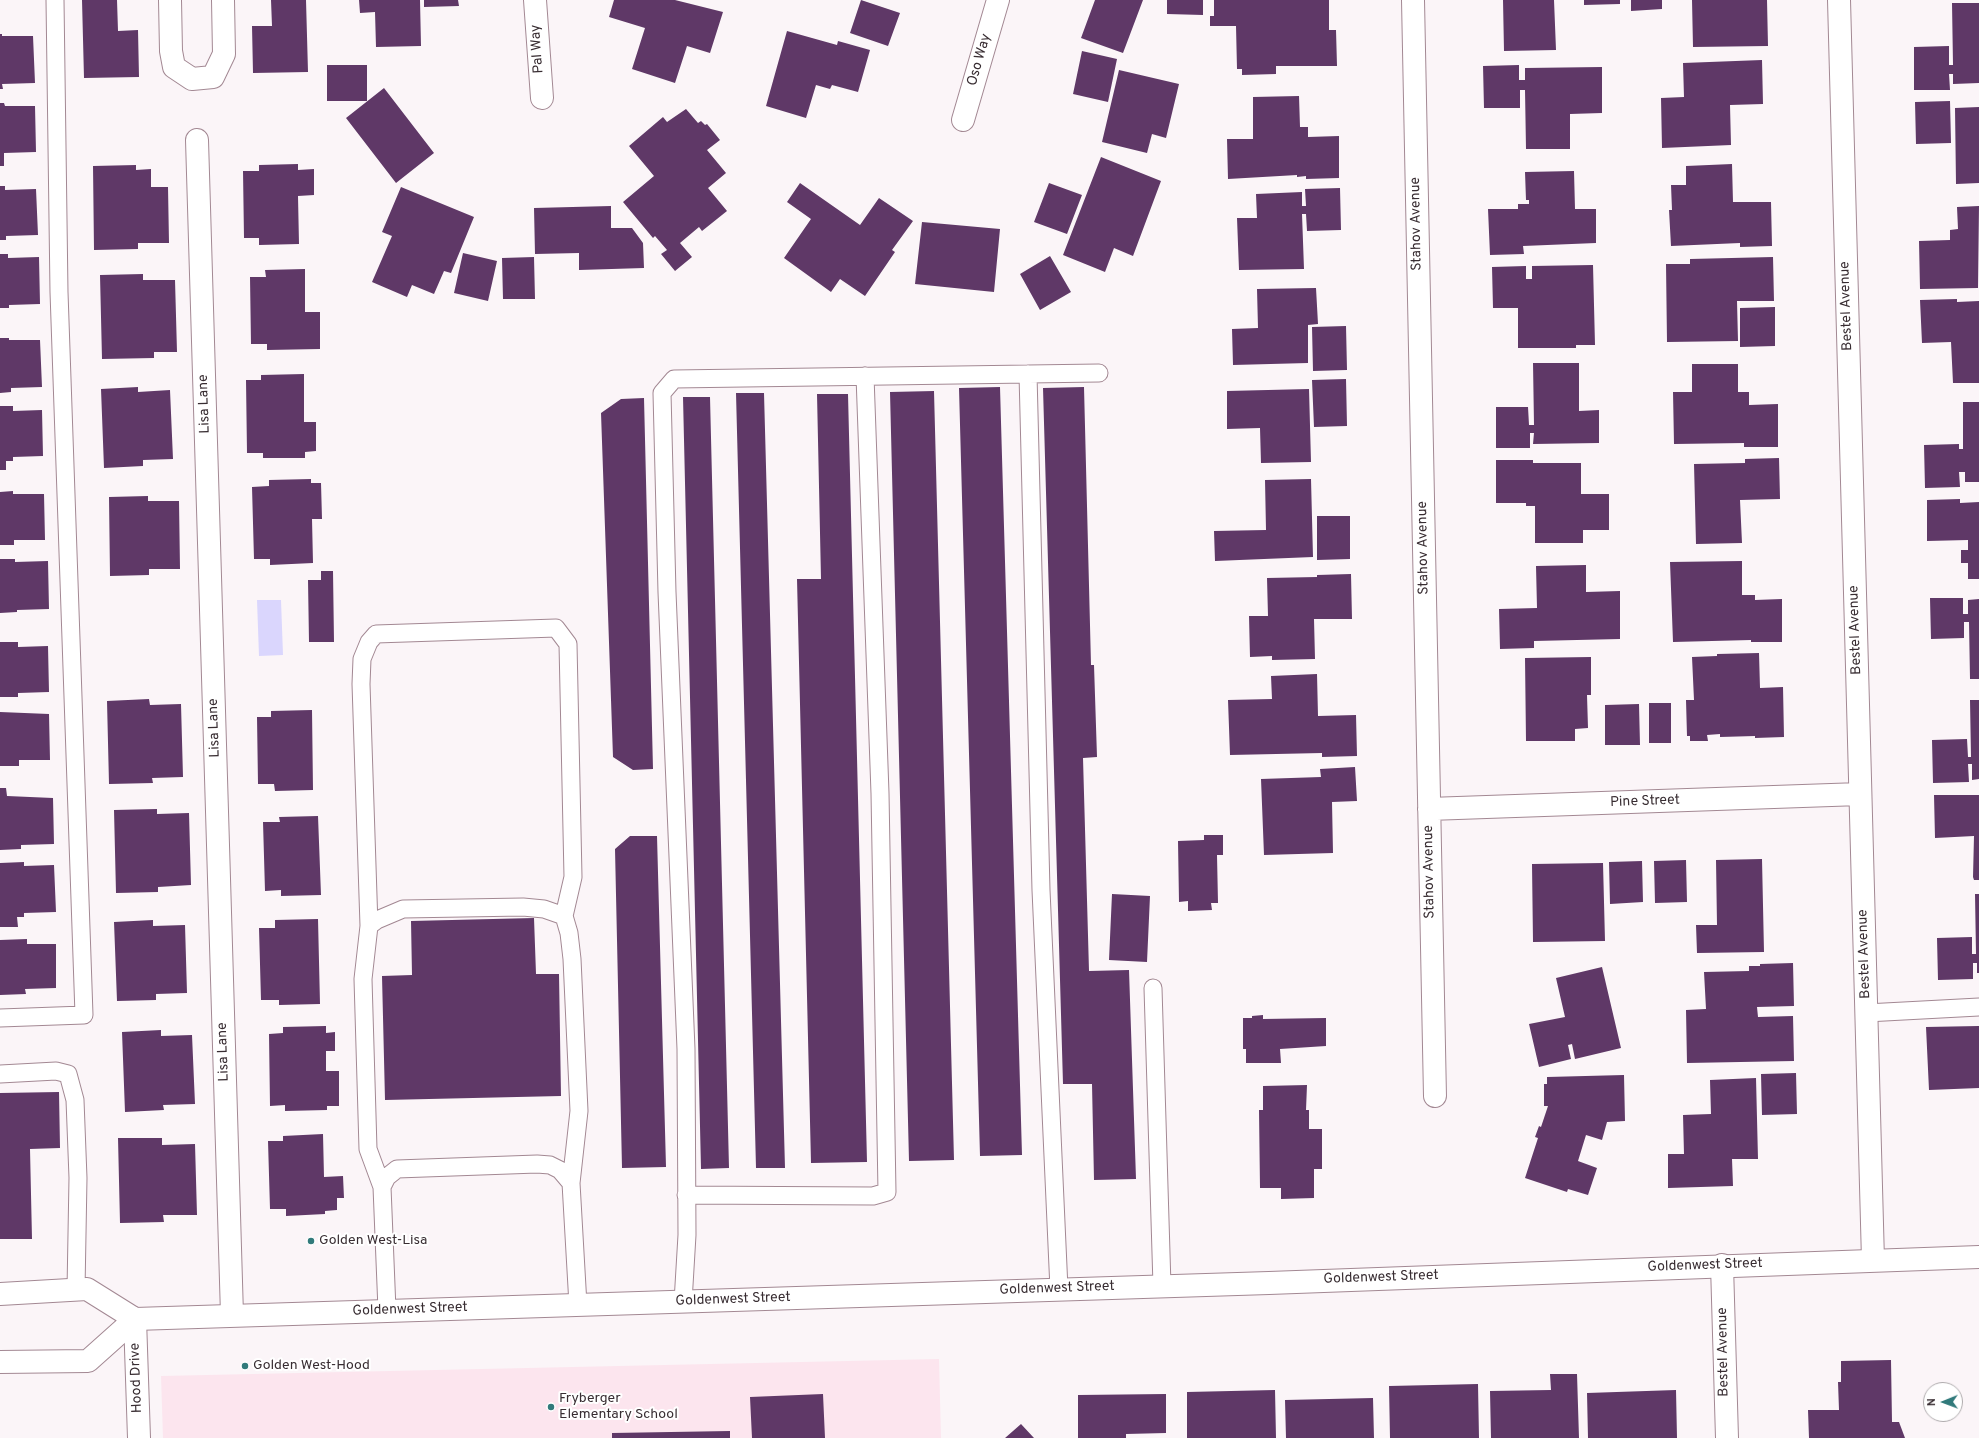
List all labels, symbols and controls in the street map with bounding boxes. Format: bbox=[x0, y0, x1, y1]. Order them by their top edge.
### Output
street label: Pal Way bbox=[528, 24, 548, 74]
street label: Oso Way bbox=[965, 32, 995, 88]
street label: Stahov Avenue bbox=[1408, 177, 1426, 271]
street label: Bestel Avenue bbox=[1837, 261, 1857, 351]
street label: Lisa Lane bbox=[196, 374, 214, 434]
street label: Stahov Avenue bbox=[1415, 501, 1433, 595]
street label: Bestel Avenue bbox=[1846, 585, 1866, 675]
street label: Lisa Lane bbox=[206, 698, 224, 758]
street label: Pine Street bbox=[1610, 792, 1680, 812]
street label: Stahov Avenue bbox=[1421, 825, 1439, 919]
street label: Bestel Avenue bbox=[1855, 909, 1875, 999]
street label: Lisa Lane bbox=[215, 1022, 233, 1082]
place label: Golden West-Lisa bbox=[319, 1233, 427, 1249]
marker: Golden West-Lisa bbox=[306, 1236, 316, 1246]
street label: Goldenwest Street bbox=[1647, 1256, 1763, 1276]
street label: Goldenwest Street bbox=[1323, 1268, 1439, 1288]
street label: Goldenwest Street bbox=[999, 1279, 1115, 1299]
street label: Goldenwest Street bbox=[675, 1290, 791, 1310]
street label: Goldenwest Street bbox=[352, 1300, 468, 1320]
street label: Bestel Avenue bbox=[1715, 1307, 1733, 1397]
street label: Hood Drive bbox=[127, 1343, 147, 1413]
place label: Golden West-Hood bbox=[253, 1358, 370, 1374]
marker: Golden West-Hood bbox=[240, 1361, 250, 1371]
north arrow bbox=[1923, 1382, 1963, 1422]
place label: Fryberger Elementary School bbox=[559, 1391, 678, 1424]
text: N bbox=[1925, 1398, 1939, 1406]
marker: Fryberger Elementary School bbox=[546, 1402, 556, 1412]

